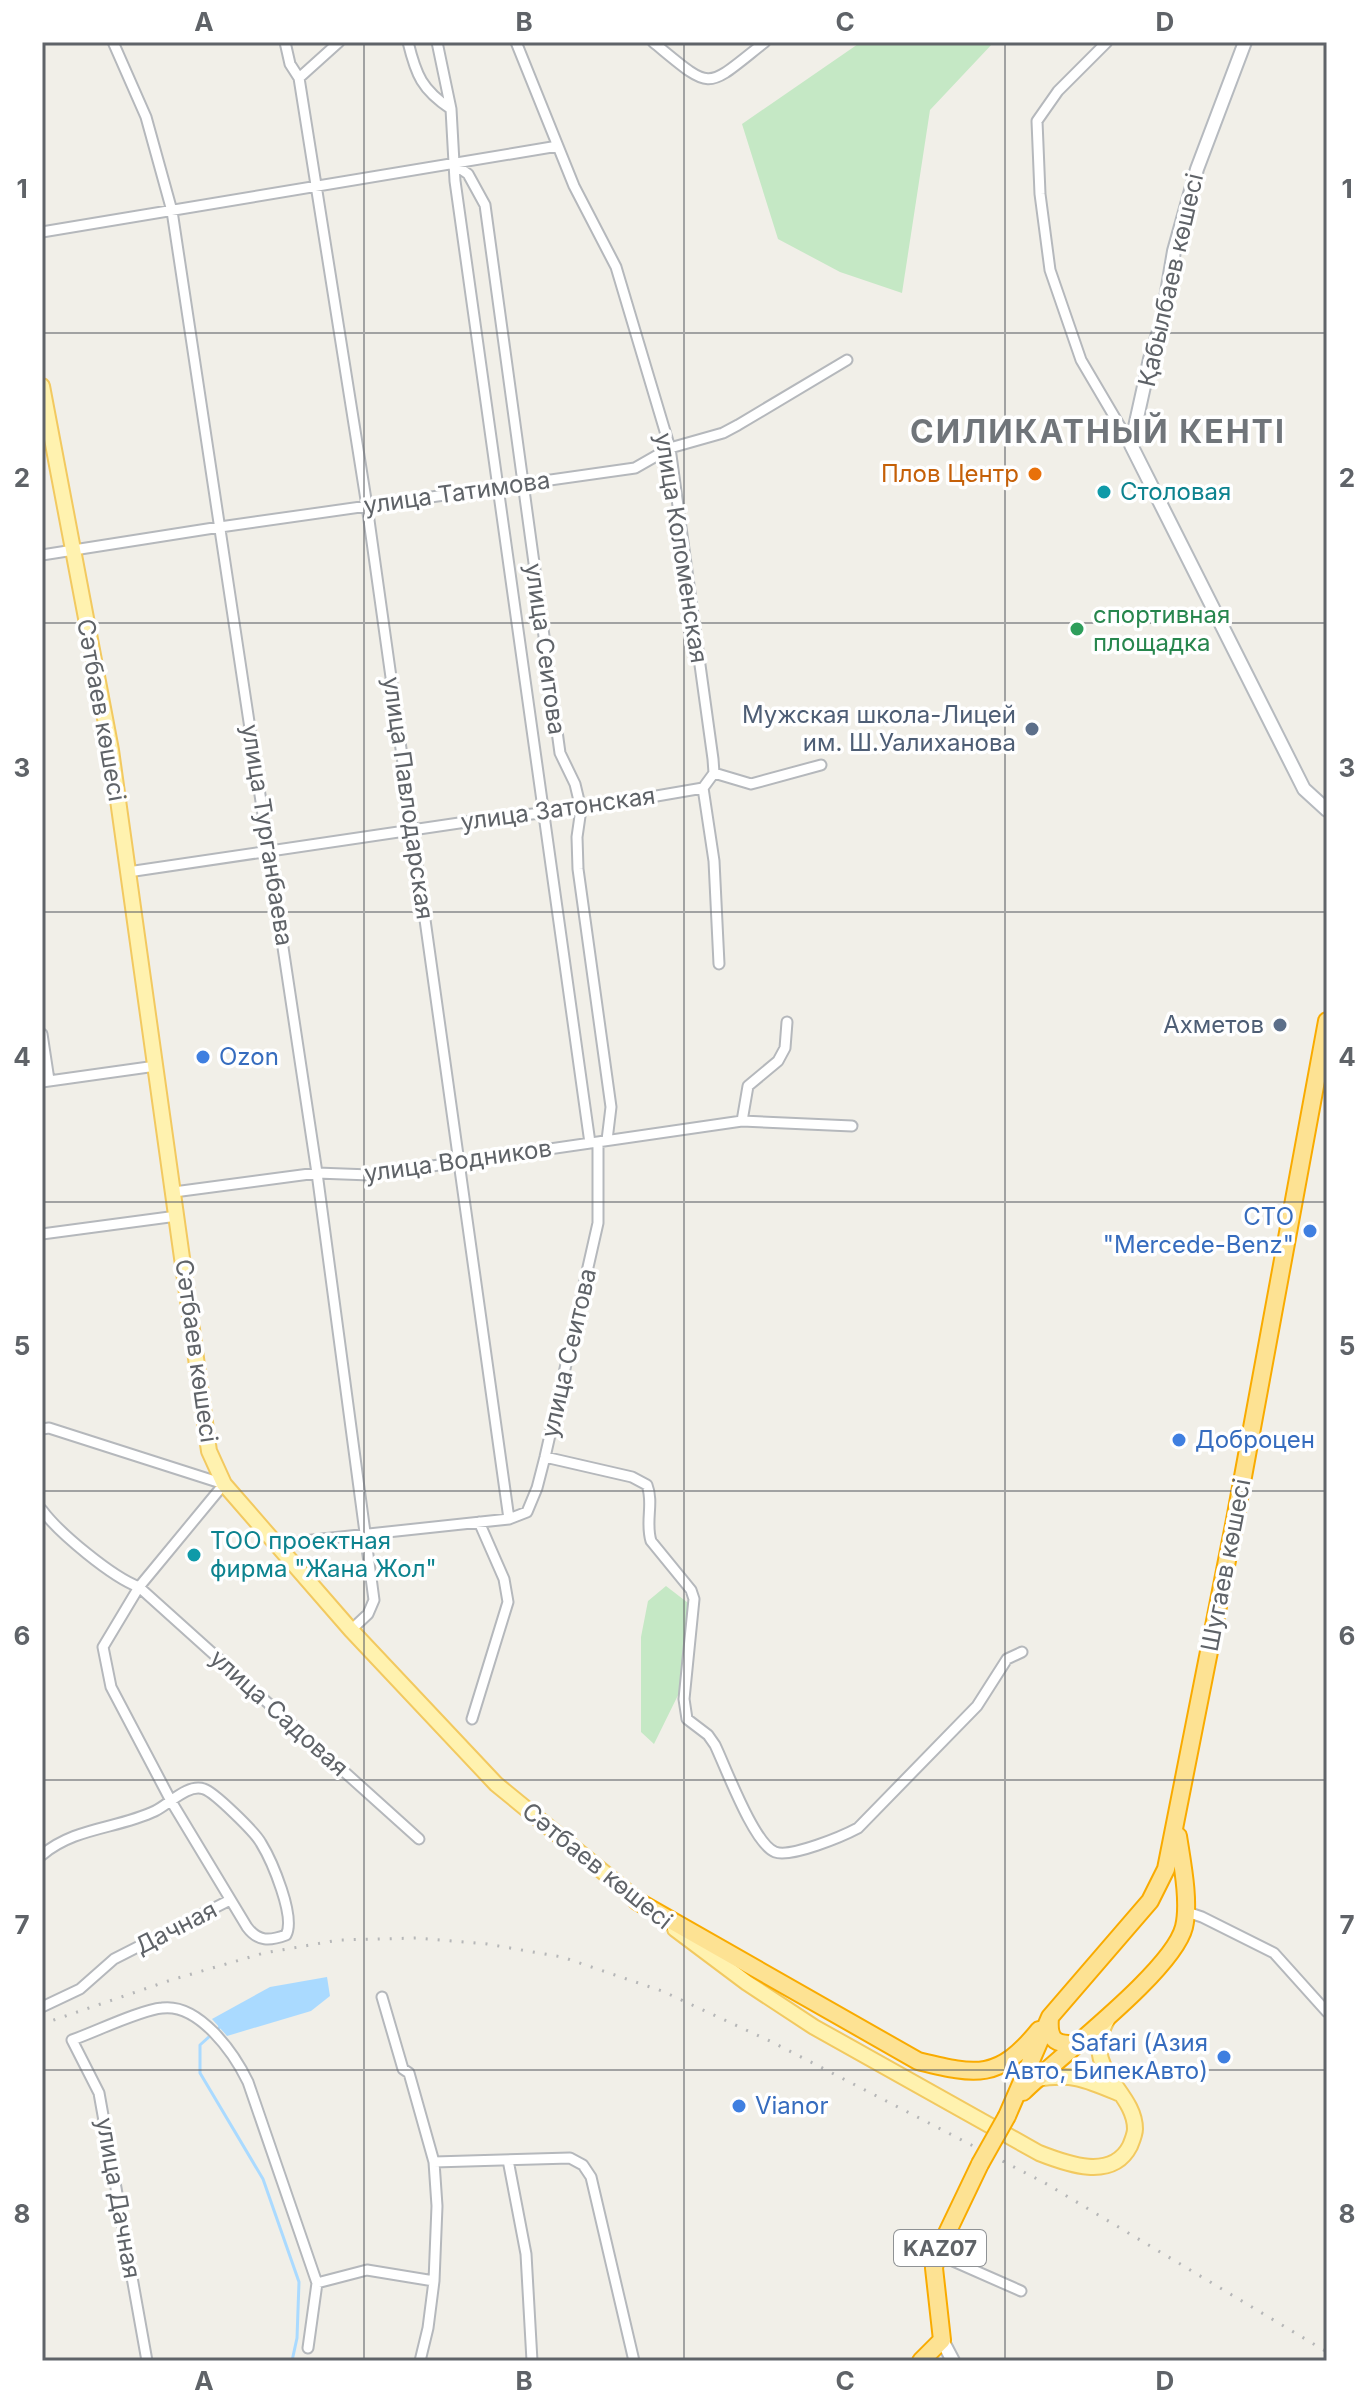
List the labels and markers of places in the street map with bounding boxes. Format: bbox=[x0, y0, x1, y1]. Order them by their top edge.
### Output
place label: Плов Центр bbox=[881, 459, 1019, 488]
marker: Плов Центр bbox=[1026, 465, 1044, 483]
place label: Столовая bbox=[1120, 477, 1231, 506]
marker: Столовая bbox=[1095, 483, 1113, 501]
place label: спортивная площадка bbox=[1093, 600, 1230, 657]
marker: спортивная площадка bbox=[1068, 620, 1086, 638]
place label: Мужская школа-Лицей им. Ш.Уалиханова bbox=[742, 700, 1016, 757]
marker: Мужская школа-Лицей им. Ш.Уалиханова bbox=[1023, 720, 1041, 738]
place label: Ахметов bbox=[1163, 1010, 1264, 1039]
marker: Ахметов bbox=[1271, 1016, 1289, 1034]
place label: Ozon bbox=[219, 1042, 279, 1071]
marker: Ozon bbox=[194, 1048, 212, 1066]
place label: СТО "Mercede-Benz" bbox=[1103, 1202, 1294, 1259]
marker: СТО "Mercede-Benz" bbox=[1301, 1222, 1319, 1240]
place label: Доброцен bbox=[1195, 1425, 1315, 1454]
marker: Доброцен bbox=[1170, 1431, 1188, 1449]
place label: ТОО проектная фирма "Жана Жол" bbox=[210, 1526, 437, 1583]
marker: ТОО проектная фирма "Жана Жол" bbox=[185, 1546, 203, 1564]
place label: Safari (Азия Авто, БипекАвто) bbox=[1004, 2028, 1208, 2085]
marker: Safari (Азия Авто, БипекАвто) bbox=[1215, 2048, 1233, 2066]
place label: Vianor bbox=[755, 2091, 828, 2120]
marker: Vianor bbox=[730, 2097, 748, 2115]

